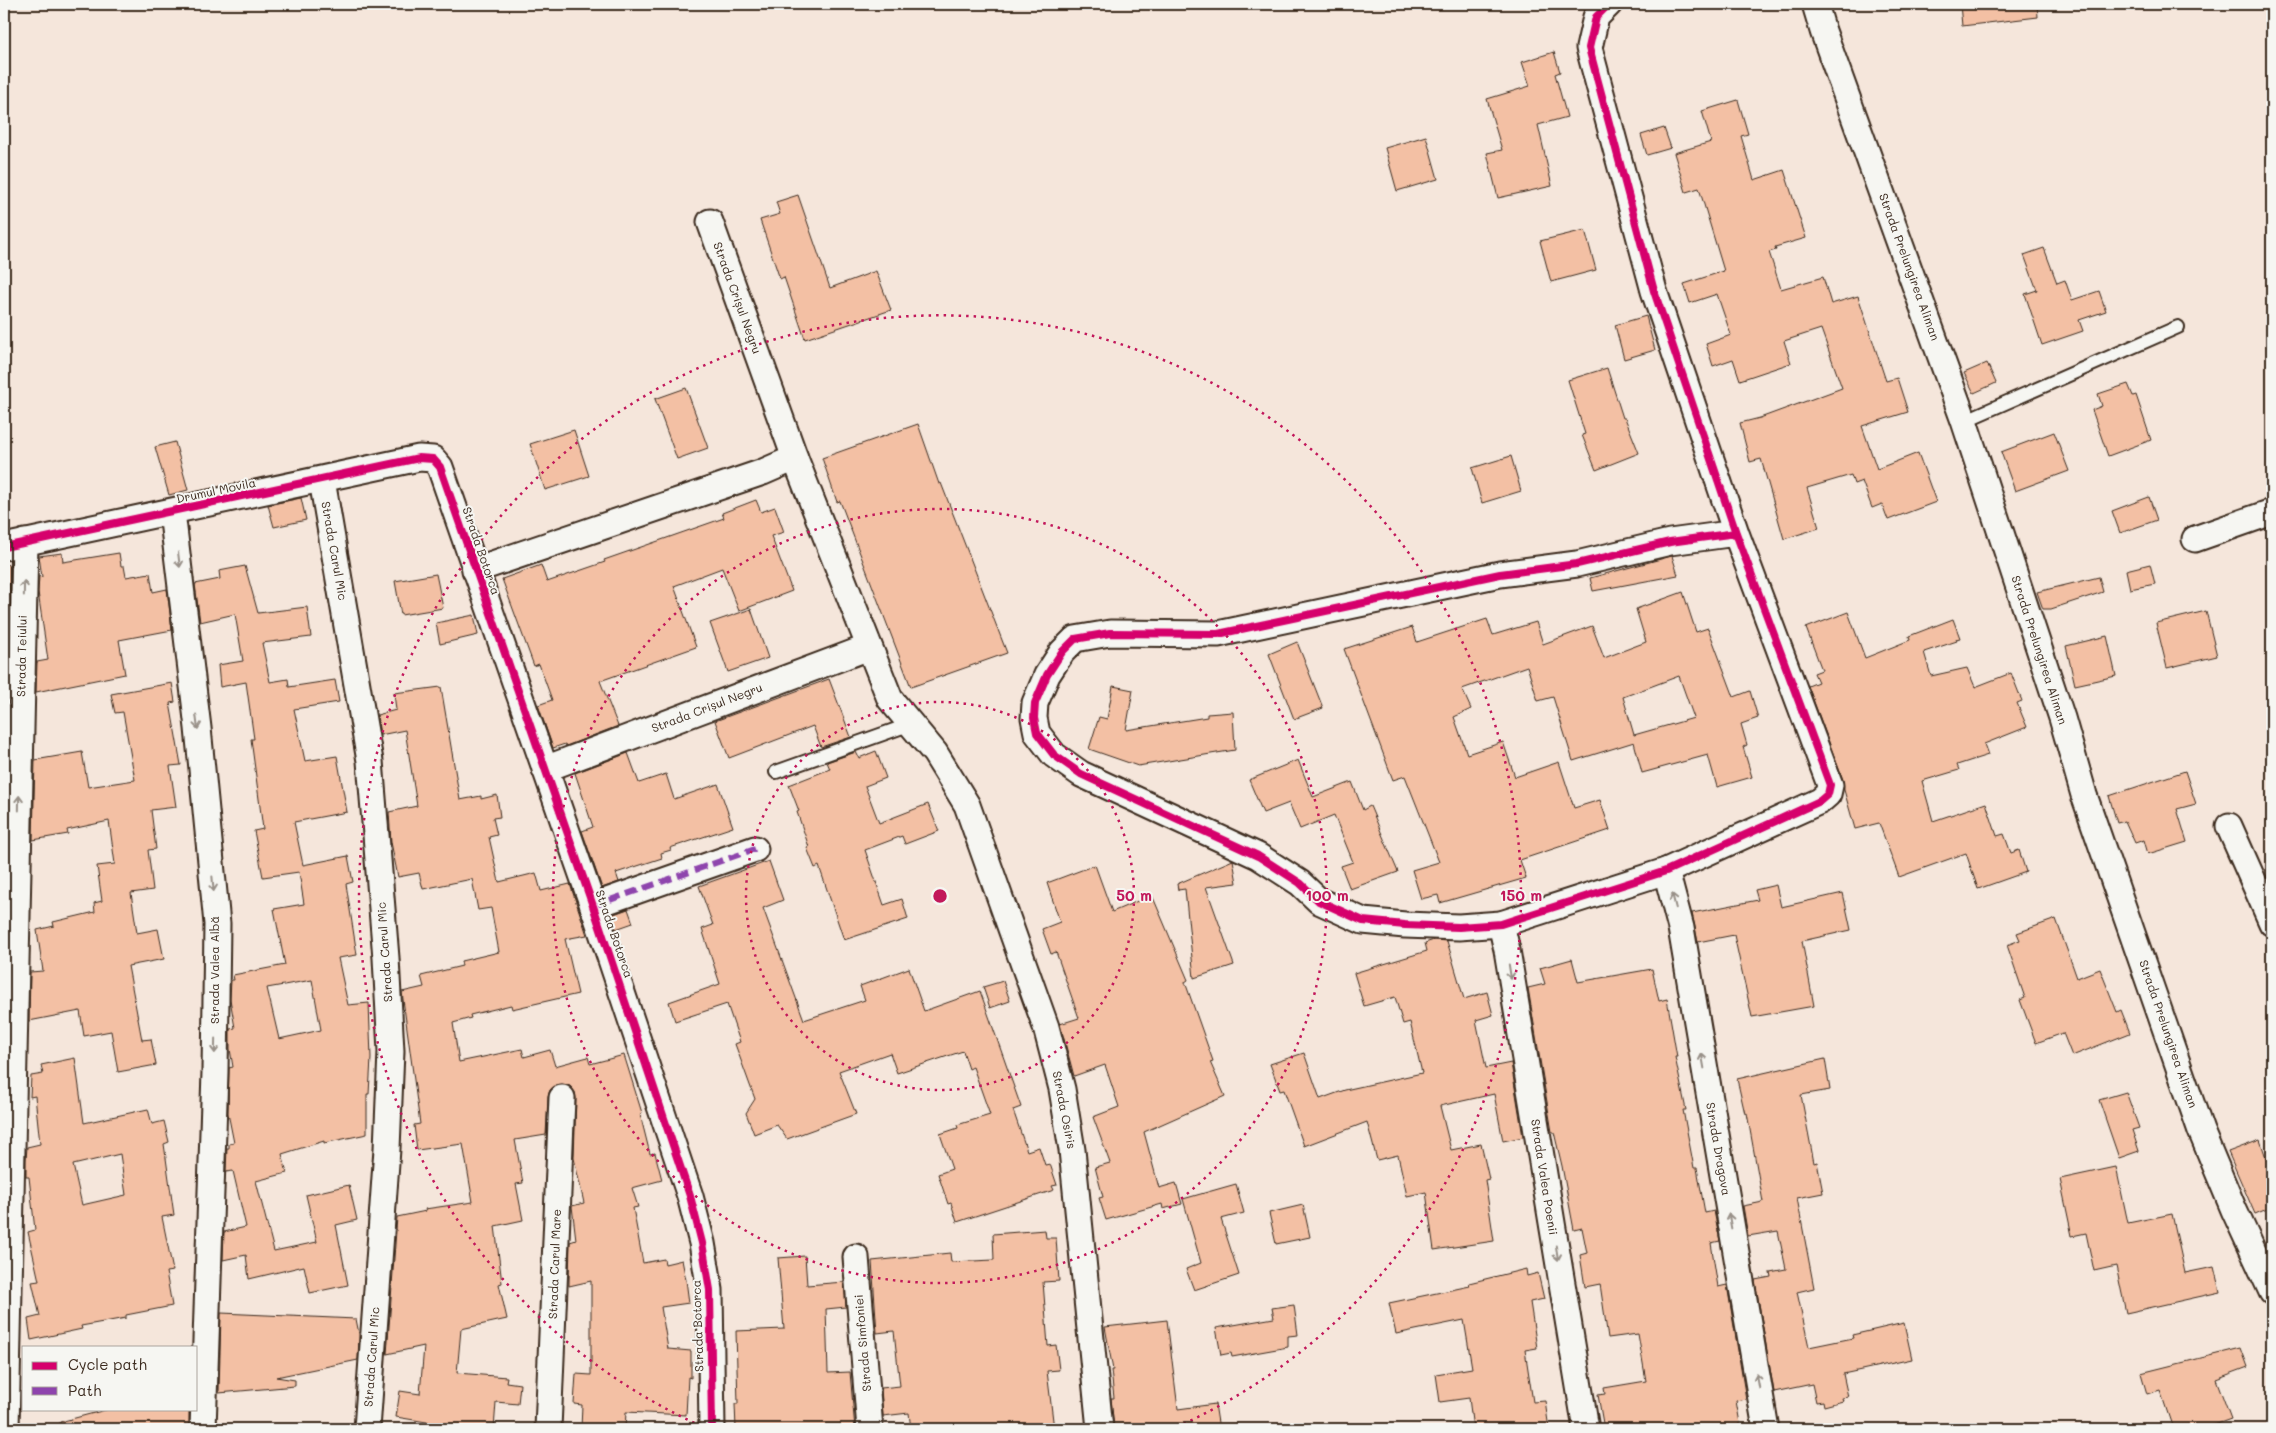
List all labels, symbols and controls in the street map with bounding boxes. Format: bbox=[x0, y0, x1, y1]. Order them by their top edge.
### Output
street label: Strada Prelungirea Aliman bbox=[1876, 191, 1944, 342]
street label: Strada Crișul Negru bbox=[710, 240, 766, 356]
street label: Drumul Movila bbox=[175, 474, 257, 506]
street label: Strada Carul Mic bbox=[318, 500, 352, 602]
street label: Strada Botorca bbox=[459, 505, 504, 597]
one-way arrow bbox=[174, 552, 184, 568]
street label: Strada Prelungirea Aliman bbox=[2008, 573, 2072, 726]
one-way arrow bbox=[19, 580, 29, 596]
street label: Strada Teiului bbox=[12, 615, 30, 697]
street label: Strada Crișul Negru bbox=[649, 678, 765, 736]
one-way arrow bbox=[192, 714, 202, 730]
one-way arrow bbox=[14, 795, 24, 812]
one-way arrow bbox=[208, 875, 218, 891]
text: 50 m bbox=[1116, 885, 1152, 905]
text: 100 m bbox=[1305, 885, 1349, 905]
text: 150 m bbox=[1500, 885, 1542, 905]
centre of rings bbox=[931, 887, 949, 905]
street label: Strada Botorca bbox=[592, 888, 637, 980]
one-way arrow bbox=[1669, 894, 1678, 910]
street label: Strada Carul Mic bbox=[373, 902, 395, 1003]
street label: Strada Valea Albă bbox=[206, 916, 222, 1024]
street label: Strada Prelungirea Aliman bbox=[2136, 958, 2202, 1110]
one-way arrow bbox=[1506, 964, 1516, 980]
one-way arrow bbox=[210, 1038, 220, 1054]
one-way arrow bbox=[1698, 1053, 1708, 1069]
street label: Strada Osiris bbox=[1050, 1070, 1080, 1150]
street label: Strada Dragova bbox=[1703, 1101, 1735, 1197]
street label: Strada Valea Poenii bbox=[1528, 1118, 1562, 1236]
street label: Strada Carul Mare bbox=[544, 1209, 564, 1319]
one-way arrow bbox=[1725, 1213, 1735, 1229]
one-way arrow bbox=[1552, 1245, 1562, 1261]
street label: Strada Botorca bbox=[687, 1280, 707, 1372]
street label: Strada Simfoniei bbox=[850, 1294, 874, 1392]
street label: Strada Carul Mic bbox=[360, 1306, 382, 1407]
legend bbox=[22, 1346, 198, 1410]
text: Cycle path bbox=[68, 1354, 147, 1374]
one-way arrow bbox=[1752, 1374, 1762, 1390]
text: Path bbox=[68, 1380, 102, 1400]

